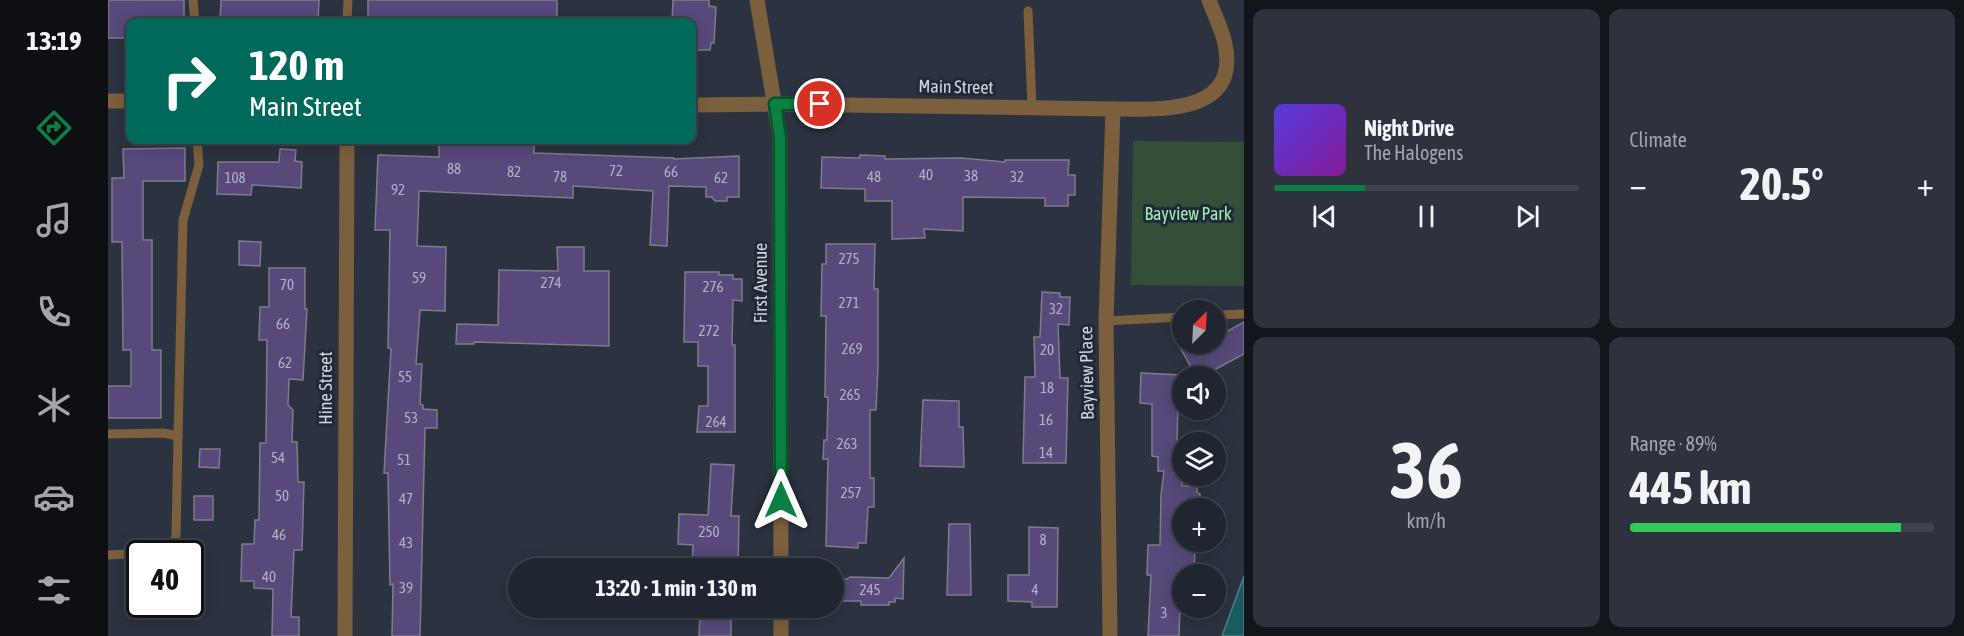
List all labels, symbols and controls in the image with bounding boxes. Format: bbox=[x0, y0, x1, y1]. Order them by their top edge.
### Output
text: 13:19 bbox=[26, 25, 82, 56]
text: 120 m bbox=[249, 41, 344, 89]
icon: right bbox=[150, 42, 228, 120]
street label: Main Street bbox=[918, 75, 994, 98]
pin bbox=[794, 78, 845, 129]
icon: arrive bbox=[803, 87, 836, 120]
text: Main Street bbox=[249, 91, 362, 122]
icon: directions bbox=[33, 107, 75, 149]
text: Night Drive bbox=[1364, 115, 1454, 141]
text: Climate bbox=[1630, 128, 1687, 151]
text: The Halogens bbox=[1364, 141, 1463, 164]
text: 20.5° bbox=[1740, 158, 1824, 210]
house number: 88 bbox=[447, 160, 461, 177]
house number: 72 bbox=[609, 162, 623, 179]
house number: 82 bbox=[507, 163, 521, 180]
house number: 66 bbox=[664, 163, 678, 180]
text: − bbox=[1630, 165, 1647, 203]
text: + bbox=[1917, 165, 1934, 203]
house number: 40 bbox=[919, 166, 933, 183]
house number: 38 bbox=[964, 167, 978, 184]
house number: 78 bbox=[553, 168, 567, 185]
house number: 48 bbox=[867, 168, 881, 185]
house number: 32 bbox=[1010, 168, 1024, 185]
house number: 108 bbox=[224, 169, 246, 186]
house number: 62 bbox=[714, 169, 728, 186]
house number: 92 bbox=[391, 181, 405, 198]
icon: music bbox=[33, 199, 75, 241]
icon: previous bbox=[1308, 200, 1341, 233]
icon: pause bbox=[1410, 200, 1443, 233]
icon: next bbox=[1511, 200, 1544, 233]
park label: Bayview Park bbox=[1144, 203, 1232, 224]
street label: First Avenue bbox=[750, 243, 771, 323]
house number: 275 bbox=[838, 250, 860, 267]
house number: 59 bbox=[412, 269, 426, 286]
house number: 274 bbox=[540, 274, 562, 291]
house number: 70 bbox=[280, 276, 294, 293]
house number: 276 bbox=[702, 278, 724, 295]
icon: phone bbox=[33, 291, 75, 333]
house number: 271 bbox=[838, 294, 860, 311]
house number: 32 bbox=[1049, 300, 1063, 317]
north arrow bbox=[1172, 300, 1226, 354]
map controls bbox=[1172, 300, 1226, 618]
house number: 66 bbox=[276, 315, 290, 332]
house number: 272 bbox=[698, 322, 720, 339]
street label: Bayview Place bbox=[1075, 326, 1098, 420]
house number: 269 bbox=[841, 340, 863, 357]
house number: 20 bbox=[1040, 341, 1054, 358]
street label: Hine Street bbox=[315, 351, 336, 425]
house number: 62 bbox=[278, 354, 292, 371]
button: sound bbox=[1172, 366, 1226, 420]
house number: 55 bbox=[398, 368, 412, 385]
house number: 18 bbox=[1040, 379, 1054, 396]
icon: climate bbox=[33, 384, 75, 426]
house number: 265 bbox=[839, 386, 861, 403]
house number: 53 bbox=[404, 409, 418, 426]
house number: 16 bbox=[1039, 411, 1053, 428]
house number: 264 bbox=[705, 413, 727, 430]
text: 36 bbox=[1390, 425, 1463, 515]
button: layers bbox=[1172, 432, 1226, 486]
text: Range · 89% bbox=[1630, 432, 1717, 455]
house number: 263 bbox=[836, 435, 858, 452]
house number: 14 bbox=[1039, 444, 1053, 461]
house number: 54 bbox=[271, 449, 285, 466]
house number: 51 bbox=[397, 451, 411, 468]
text: 445 km bbox=[1630, 462, 1751, 514]
position arrow bbox=[749, 468, 813, 532]
icon: car bbox=[33, 476, 75, 518]
house number: 257 bbox=[840, 484, 862, 501]
house number: 50 bbox=[275, 487, 289, 504]
house number: 47 bbox=[399, 490, 413, 507]
button: + bbox=[1172, 498, 1226, 552]
text: km/h bbox=[1406, 509, 1446, 532]
house number: 250 bbox=[698, 523, 720, 540]
house number: 46 bbox=[272, 526, 286, 543]
house number: 8 bbox=[1039, 531, 1047, 548]
house number: 43 bbox=[399, 534, 413, 551]
speed limit sign: 40 bbox=[126, 540, 204, 618]
button: − bbox=[1172, 564, 1226, 618]
house number: 40 bbox=[262, 568, 276, 585]
icon: filters bbox=[33, 569, 75, 611]
text: 13:20 · 1 min · 130 m bbox=[595, 575, 757, 601]
house number: 39 bbox=[399, 579, 413, 596]
house number: 245 bbox=[859, 581, 881, 598]
house number: 4 bbox=[1031, 581, 1039, 598]
house number: 3 bbox=[1160, 604, 1168, 621]

